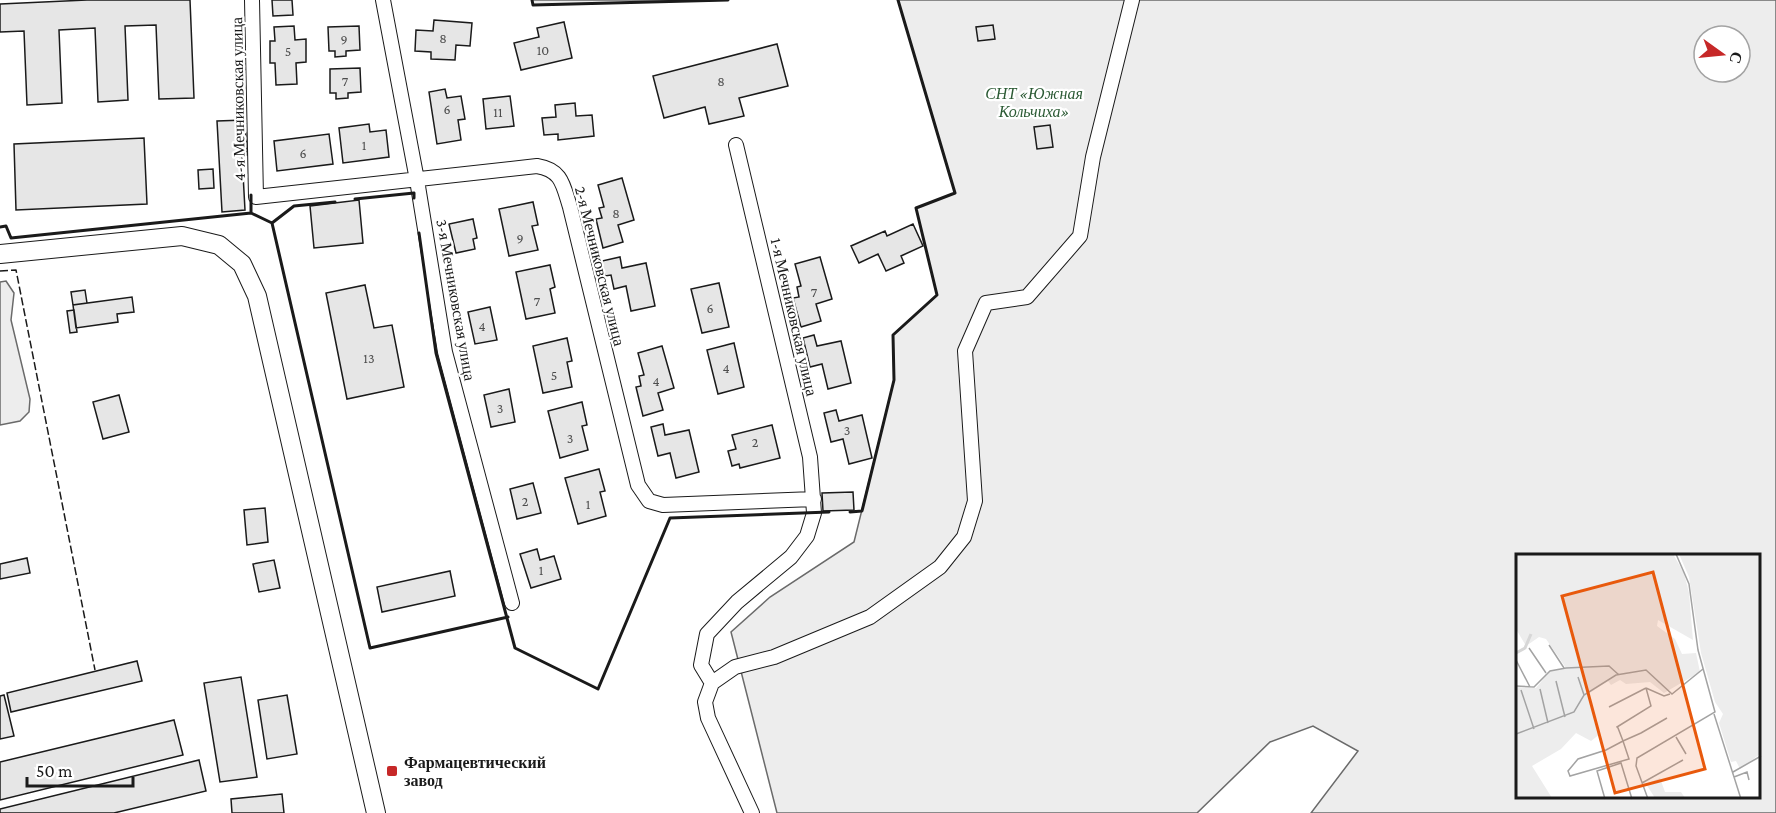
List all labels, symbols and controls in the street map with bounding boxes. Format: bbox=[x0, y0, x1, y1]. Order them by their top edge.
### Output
street label: 4-я Мечниковская улица bbox=[228, 17, 249, 181]
north arrow bbox=[1692, 24, 1752, 84]
house number: 8 bbox=[439, 30, 447, 46]
house number: 9 bbox=[340, 31, 348, 47]
house number: 10 bbox=[537, 42, 549, 58]
house number: 5 bbox=[285, 43, 291, 59]
text: С bbox=[1726, 50, 1746, 66]
house number: 7 bbox=[342, 73, 349, 89]
house number: 8 bbox=[717, 73, 725, 89]
park label: СНТ «Южная Кольчиха» bbox=[985, 85, 1083, 120]
house number: 6 bbox=[443, 101, 451, 117]
house number: 11 bbox=[493, 104, 503, 120]
house number: 1 bbox=[362, 137, 367, 153]
house number: 6 bbox=[299, 145, 307, 161]
street label: 2-я Мечниковская улица bbox=[571, 185, 628, 348]
house number: 8 bbox=[612, 205, 620, 221]
street label: 3-я Мечниковская улица bbox=[432, 218, 479, 382]
house number: 9 bbox=[516, 230, 524, 246]
street label: 1-я Мечниковская улица bbox=[767, 236, 820, 398]
house number: 7 bbox=[811, 284, 818, 300]
house number: 7 bbox=[534, 293, 541, 309]
house number: 6 bbox=[706, 300, 714, 316]
house number: 4 bbox=[478, 318, 486, 334]
house number: 13 bbox=[363, 350, 375, 366]
house number: 4 bbox=[722, 360, 730, 376]
house number: 5 bbox=[551, 367, 557, 383]
house number: 4 bbox=[652, 373, 660, 389]
house number: 3 bbox=[497, 400, 503, 416]
house number: 3 bbox=[844, 422, 850, 438]
house number: 3 bbox=[567, 430, 573, 446]
house number: 2 bbox=[752, 434, 759, 450]
house number: 2 bbox=[522, 493, 529, 509]
house number: 1 bbox=[586, 496, 591, 512]
inset map bbox=[1516, 554, 1761, 798]
house number: 1 bbox=[539, 562, 544, 578]
scale bar bbox=[27, 750, 134, 788]
place label: Фармацевтический завод bbox=[404, 754, 546, 789]
text: 50 m bbox=[36, 761, 73, 781]
marker: Фармацевтический завод bbox=[385, 764, 399, 778]

